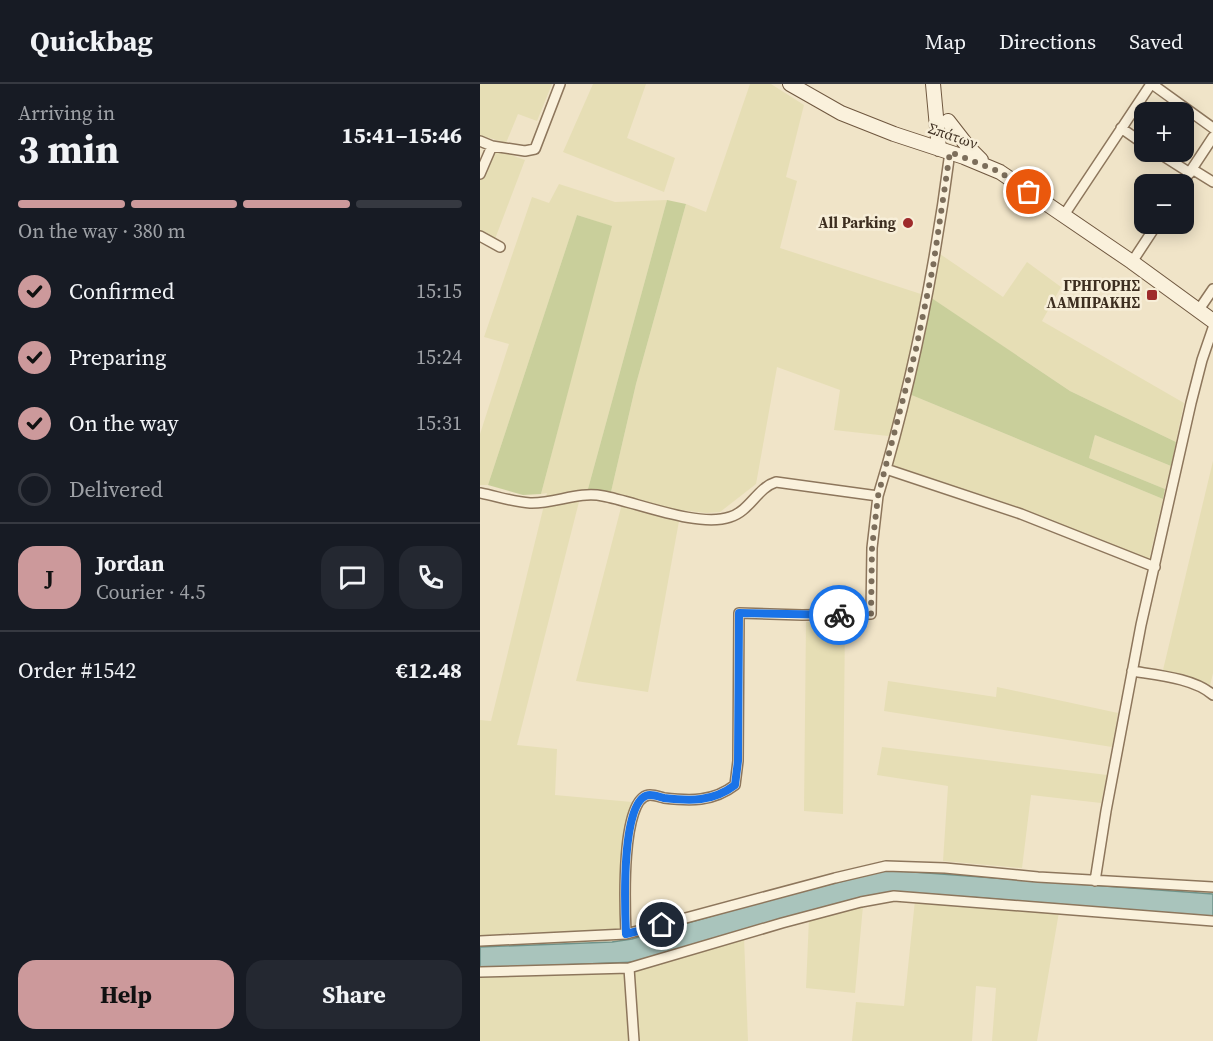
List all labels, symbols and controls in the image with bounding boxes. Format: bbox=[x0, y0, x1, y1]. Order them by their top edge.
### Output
text: Quickbag bbox=[30, 22, 153, 60]
text: Map bbox=[925, 27, 966, 56]
text: Directions bbox=[999, 27, 1096, 56]
text: Saved bbox=[1129, 27, 1183, 56]
text: Arriving in bbox=[18, 99, 115, 127]
map controls bbox=[1134, 102, 1194, 234]
button: + bbox=[1134, 102, 1194, 162]
street label: Σπάτων bbox=[926, 117, 981, 154]
text: 15:41–15:46 bbox=[342, 120, 462, 150]
text: 3 min bbox=[18, 123, 119, 176]
pin bbox=[1003, 166, 1054, 217]
button: − bbox=[1134, 174, 1194, 234]
icon: bag bbox=[1012, 175, 1045, 208]
place label: All Parking bbox=[818, 212, 896, 233]
marker: All Parking bbox=[901, 216, 915, 230]
text: On the way · 380 m bbox=[18, 217, 185, 245]
icon: check bbox=[18, 275, 51, 308]
place label: ΓΡΗΓΟΡΗΣ ΛΑΜΠΡΑΚΗΣ bbox=[1047, 275, 1141, 313]
text: Confirmed bbox=[69, 276, 174, 306]
text: 15:15 bbox=[416, 277, 462, 305]
marker: ΓΡΗΓΟΡΗΣ ΛΑΜΠΡΑΚΗΣ bbox=[1145, 288, 1159, 302]
icon: check bbox=[18, 341, 51, 374]
text: Preparing bbox=[69, 342, 166, 372]
text: 15:24 bbox=[416, 343, 462, 371]
icon: check bbox=[18, 407, 51, 440]
text: On the way bbox=[69, 408, 178, 438]
text: 15:31 bbox=[416, 409, 462, 437]
text: Delivered bbox=[69, 474, 163, 504]
button: chat bbox=[321, 546, 384, 609]
button: phone bbox=[399, 546, 462, 609]
text: Jordan bbox=[96, 548, 164, 578]
text: J bbox=[45, 562, 54, 592]
text: Courier · 4.5 bbox=[96, 578, 205, 606]
courier bbox=[809, 585, 869, 645]
icon: bike bbox=[823, 599, 856, 632]
text: Order #1542 bbox=[18, 655, 136, 685]
text: €12.48 bbox=[396, 655, 462, 685]
pin bbox=[636, 899, 687, 950]
icon: home bbox=[645, 908, 678, 941]
button: Help bbox=[18, 960, 234, 1029]
button: Share bbox=[246, 960, 462, 1029]

